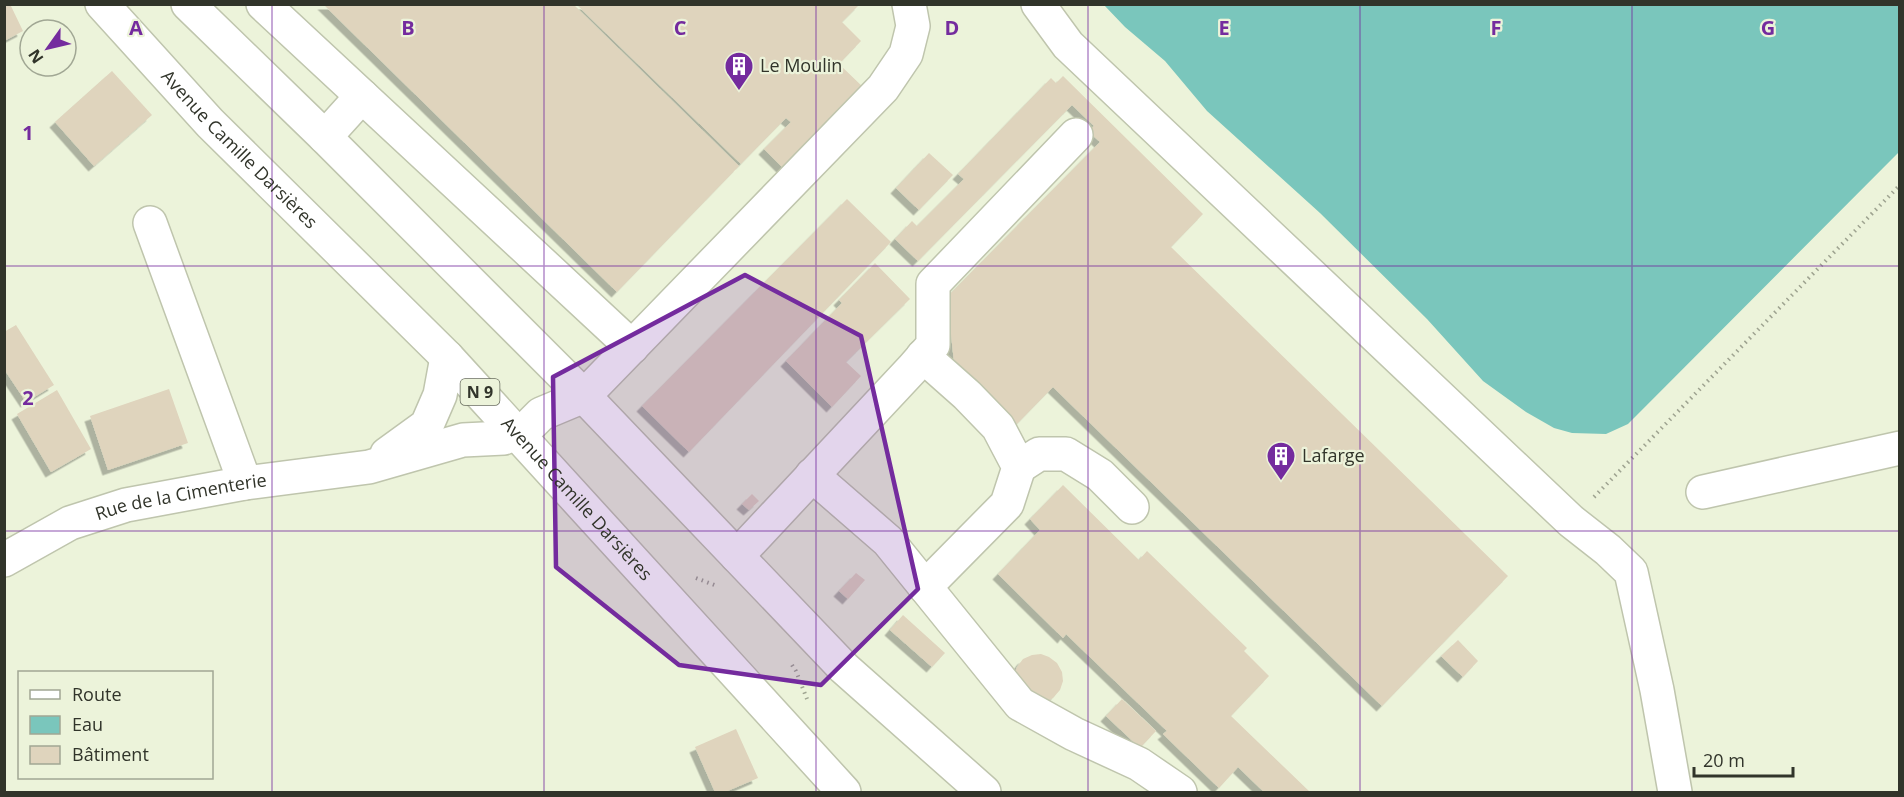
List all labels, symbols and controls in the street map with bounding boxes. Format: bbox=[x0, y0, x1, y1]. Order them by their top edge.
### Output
text: A bbox=[129, 14, 143, 41]
text: B bbox=[401, 14, 415, 41]
text: C bbox=[674, 14, 687, 41]
text: D bbox=[945, 14, 959, 41]
text: E bbox=[1218, 14, 1230, 41]
text: F bbox=[1491, 14, 1501, 41]
text: G bbox=[1761, 14, 1775, 41]
north arrow bbox=[18, 18, 78, 78]
text: N bbox=[23, 45, 48, 68]
building icon: Le Moulin bbox=[723, 50, 755, 92]
place label: Le Moulin bbox=[760, 53, 842, 77]
street label: Avenue Camille Darsières bbox=[156, 64, 323, 233]
text: 1 bbox=[22, 119, 34, 146]
road number: N 9 bbox=[460, 379, 500, 405]
text: 2 bbox=[22, 384, 34, 411]
street label: Avenue Camille Darsières bbox=[496, 411, 658, 585]
building icon: Lafarge bbox=[1265, 440, 1297, 482]
place label: Lafarge bbox=[1302, 443, 1365, 467]
street label: Rue de la Cimenterie bbox=[92, 467, 268, 525]
legend bbox=[18, 671, 213, 779]
text: Route bbox=[72, 682, 122, 706]
text: Eau bbox=[72, 712, 103, 736]
scale bar bbox=[1694, 740, 1793, 778]
text: Bâtiment bbox=[72, 742, 149, 766]
text: 20 m bbox=[1703, 748, 1745, 772]

